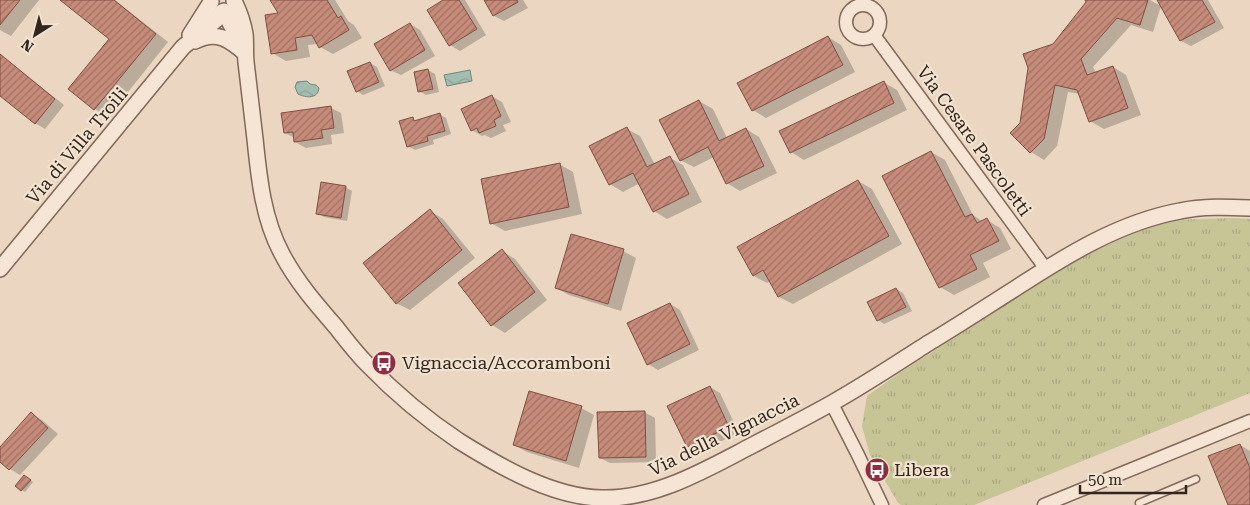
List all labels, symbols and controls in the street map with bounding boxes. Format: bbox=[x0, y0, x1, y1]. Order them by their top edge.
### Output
north arrow bbox=[10, 10, 60, 60]
text: N bbox=[18, 36, 36, 55]
street label: Via Cesare Pascoletti bbox=[913, 61, 1036, 220]
street label: Via di Villa Troili bbox=[22, 83, 132, 208]
bus stop icon: Vignaccia/Accoramboni bbox=[371, 350, 397, 376]
place label: Vignaccia/Accoramboni bbox=[402, 352, 611, 373]
street label: Via della Vignaccia bbox=[645, 389, 803, 480]
bus stop icon: Libera bbox=[864, 457, 890, 483]
place label: Libera bbox=[894, 459, 950, 480]
scale bar bbox=[1080, 462, 1186, 494]
text: 50 m bbox=[1088, 471, 1123, 489]

